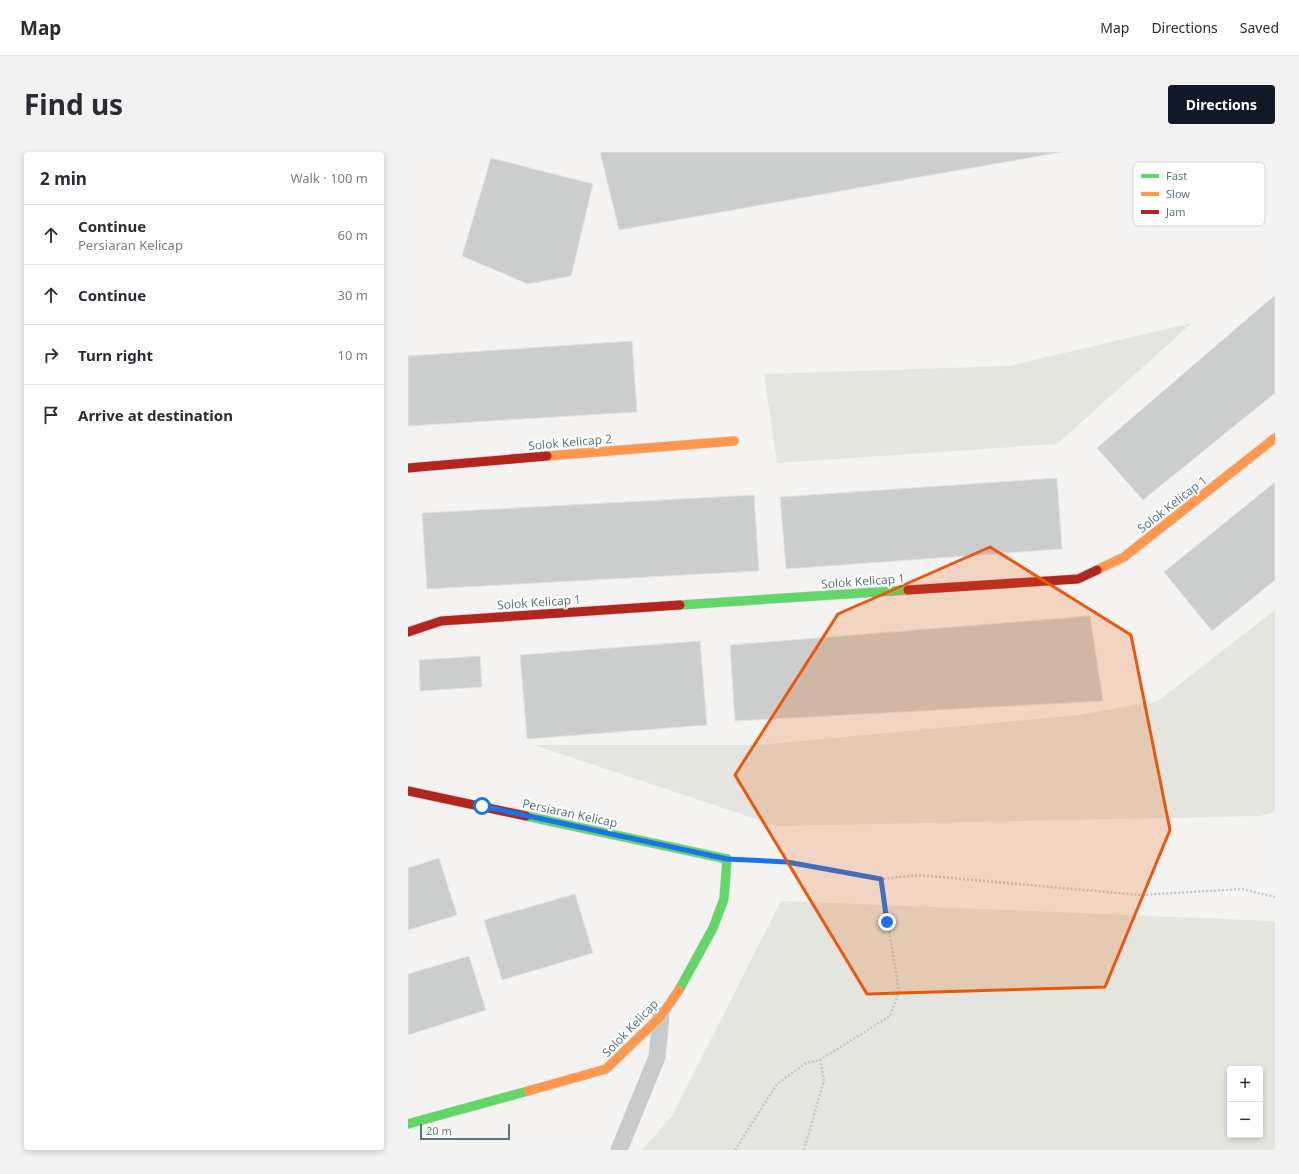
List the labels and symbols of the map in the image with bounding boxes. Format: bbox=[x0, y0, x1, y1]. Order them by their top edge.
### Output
legend bbox=[1133, 162, 1265, 226]
text: Fast bbox=[1166, 168, 1187, 183]
text: Slow bbox=[1166, 186, 1190, 201]
text: Jam bbox=[1165, 204, 1185, 219]
street label: Solok Kelicap 2 bbox=[527, 430, 613, 454]
street label: Solok Kelicap 1 bbox=[1134, 471, 1210, 537]
street label: Solok Kelicap 1 bbox=[821, 570, 905, 592]
street label: Solok Kelicap 1 bbox=[497, 591, 581, 613]
street label: Persiaran Kelicap bbox=[521, 795, 619, 831]
route start bbox=[473, 797, 491, 815]
route end bbox=[878, 913, 896, 931]
street label: Solok Kelicap bbox=[598, 995, 662, 1061]
scale bar bbox=[420, 1122, 510, 1141]

